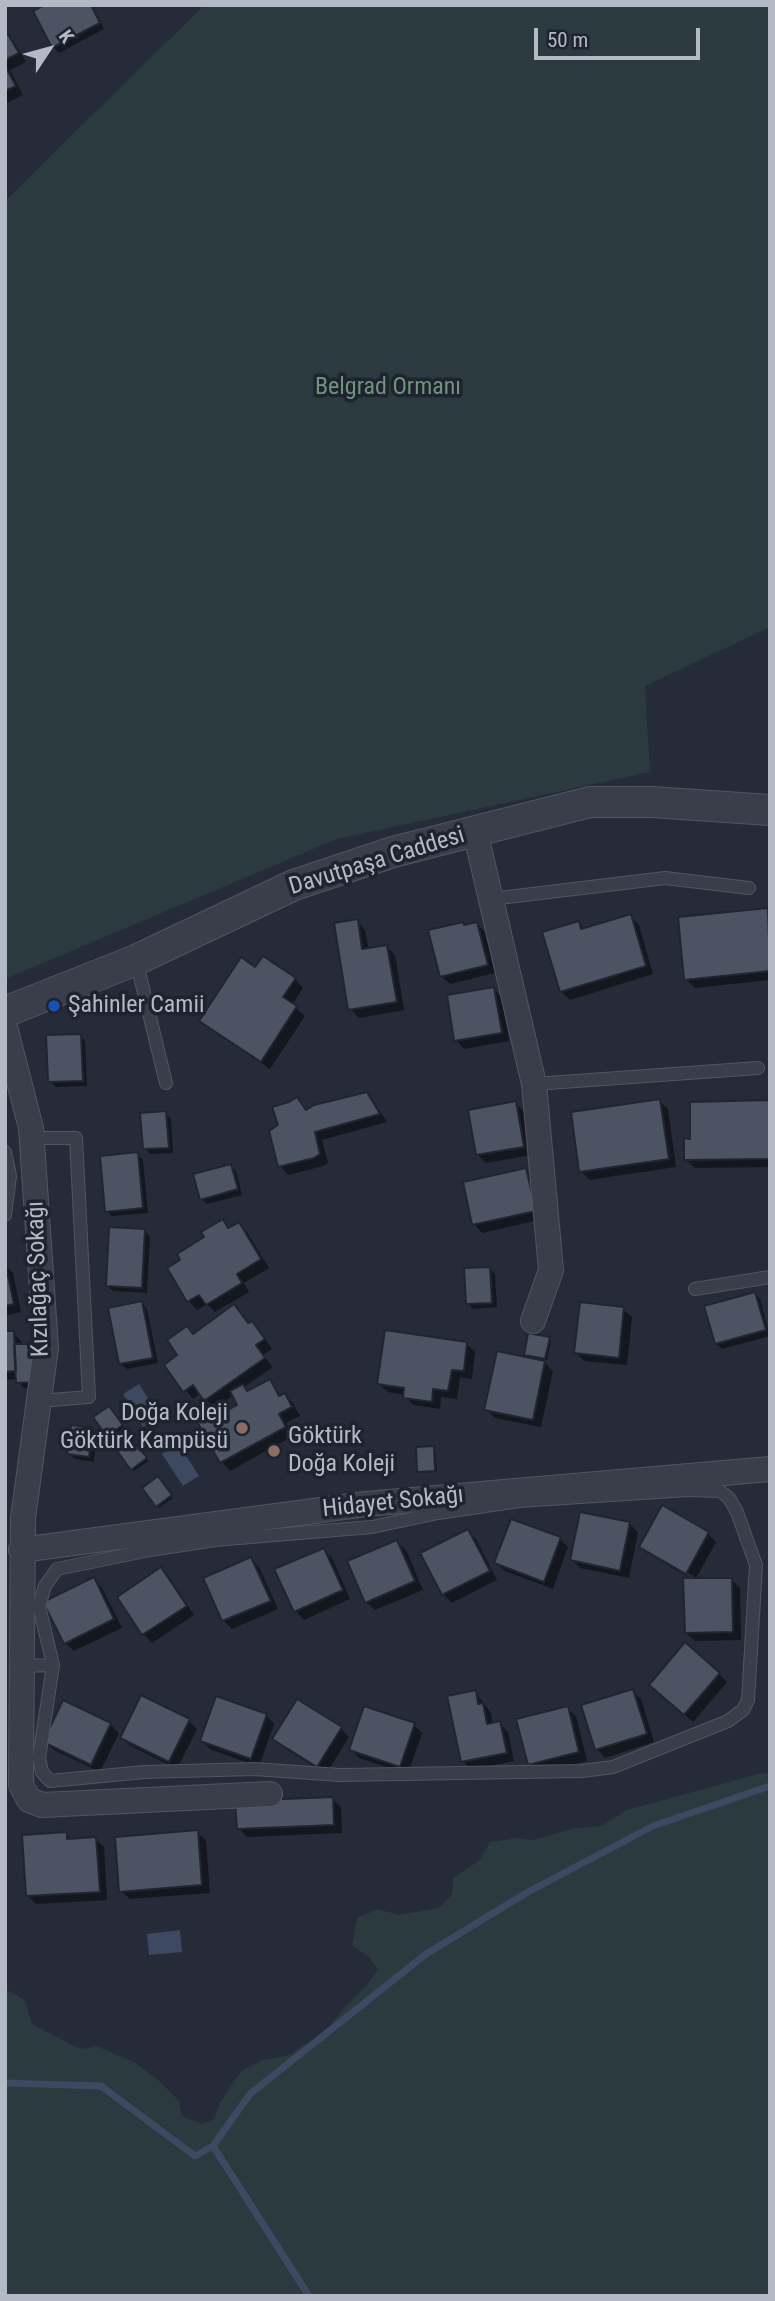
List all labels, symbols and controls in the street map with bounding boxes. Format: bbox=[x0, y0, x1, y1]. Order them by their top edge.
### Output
north arrow bbox=[14, 14, 84, 84]
scale bar bbox=[537, 14, 703, 58]
text: K bbox=[54, 25, 79, 47]
text: 50 m bbox=[547, 28, 588, 52]
park label: Belgrad Ormanı bbox=[315, 374, 461, 402]
street label: Davutpaşa Caddesi bbox=[286, 822, 468, 902]
place label: Şahinler Camii bbox=[68, 992, 204, 1020]
marker: Şahinler Camii bbox=[46, 998, 62, 1014]
street label: Kızılağaç Sokağı bbox=[22, 1200, 56, 1358]
place label: Doğa Koleji Göktürk Kampüsü bbox=[60, 1400, 228, 1456]
marker: Doğa Koleji Göktürk Kampüsü bbox=[234, 1420, 250, 1436]
place label: Göktürk Doğa Koleji bbox=[288, 1423, 395, 1479]
marker: Göktürk Doğa Koleji bbox=[266, 1443, 282, 1459]
street label: Hidayet Sokağı bbox=[321, 1481, 465, 1525]

